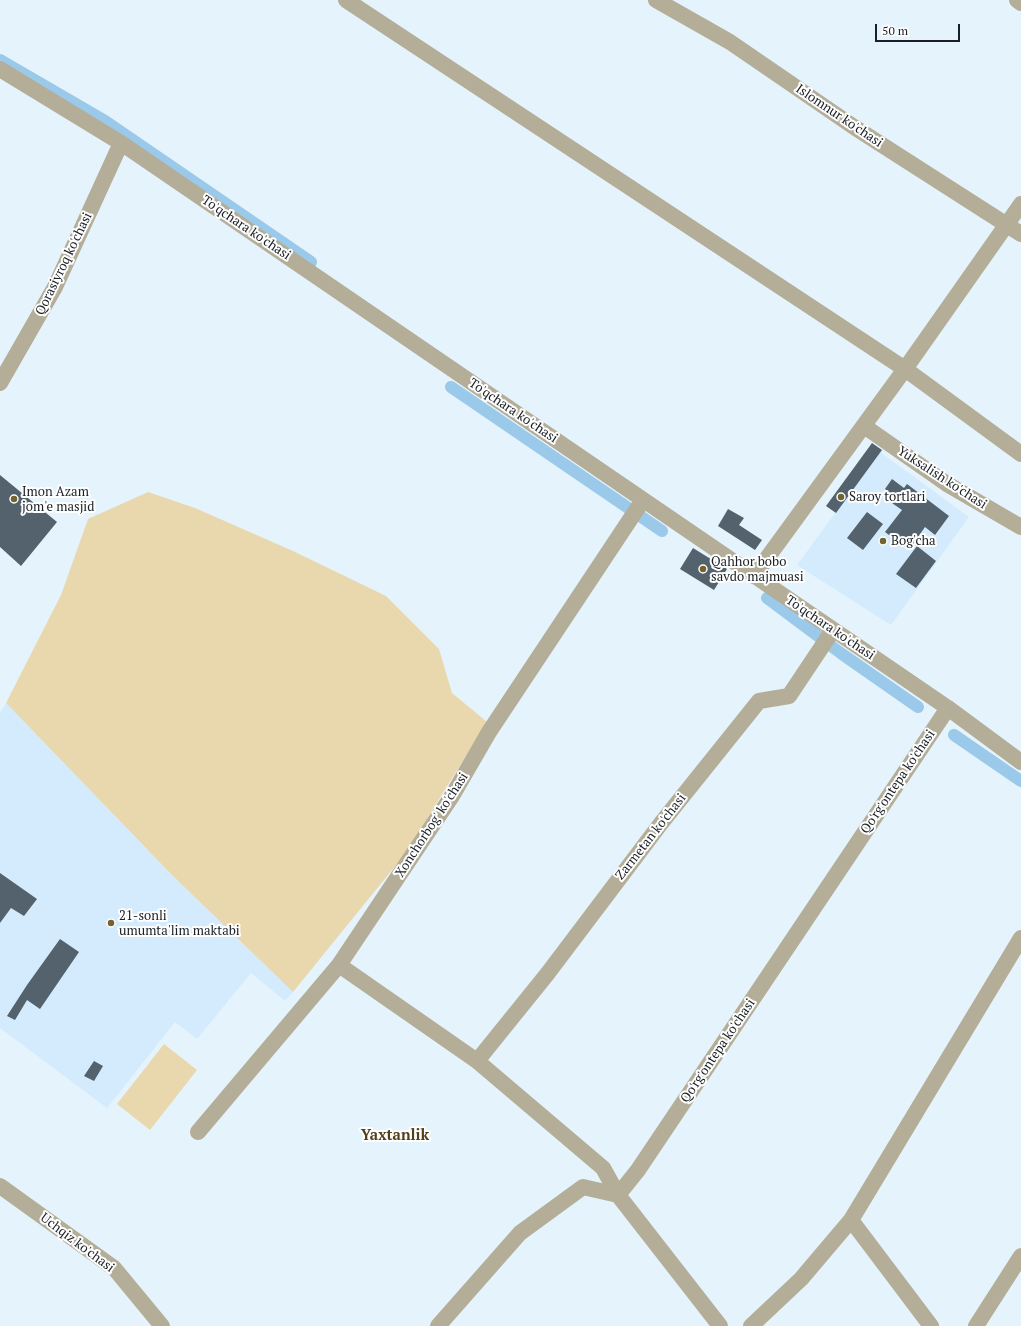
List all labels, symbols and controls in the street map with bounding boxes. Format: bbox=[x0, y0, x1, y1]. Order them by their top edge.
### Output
scale bar bbox=[877, 16, 962, 42]
text: 50 m bbox=[882, 23, 908, 38]
street label: Islomnur ko'chasi bbox=[793, 81, 885, 151]
street label: To'qchara ko'chasi bbox=[199, 193, 293, 263]
street label: Qorasiyroq ko'chasi bbox=[32, 210, 96, 318]
street label: To'qchara ko'chasi bbox=[466, 376, 560, 446]
street label: Yuksalish ko'chasi bbox=[894, 443, 990, 513]
place label: Imon Azam jom'e masjid bbox=[22, 484, 95, 515]
place label: Saroy tortlari bbox=[849, 489, 925, 505]
marker: Saroy tortlari bbox=[836, 492, 846, 502]
marker: Imon Azam jom'e masjid bbox=[9, 494, 19, 504]
place label: Bog'cha bbox=[891, 533, 936, 549]
marker: Bog'cha bbox=[878, 536, 888, 546]
place label: Qahhor bobo savdo majmuasi bbox=[711, 554, 804, 585]
marker: Qahhor bobo savdo majmuasi bbox=[698, 564, 708, 574]
street label: To'qchara ko'chasi bbox=[783, 593, 877, 663]
street label: Qo'rg'ontepa ko'chasi bbox=[857, 727, 939, 837]
street label: Xonchorbog' ko'chasi bbox=[392, 770, 472, 880]
street label: Zarmetan ko'chasi bbox=[613, 791, 689, 883]
place label: 21-sonli umumta'lim maktabi bbox=[119, 908, 240, 939]
marker: 21-sonli umumta'lim maktabi bbox=[106, 918, 116, 928]
street label: Qo'rg'ontepa ko'chasi bbox=[677, 996, 759, 1106]
district label: Yaxtanlik bbox=[361, 1127, 429, 1145]
street label: Uchqiz ko'chasi bbox=[37, 1210, 117, 1276]

